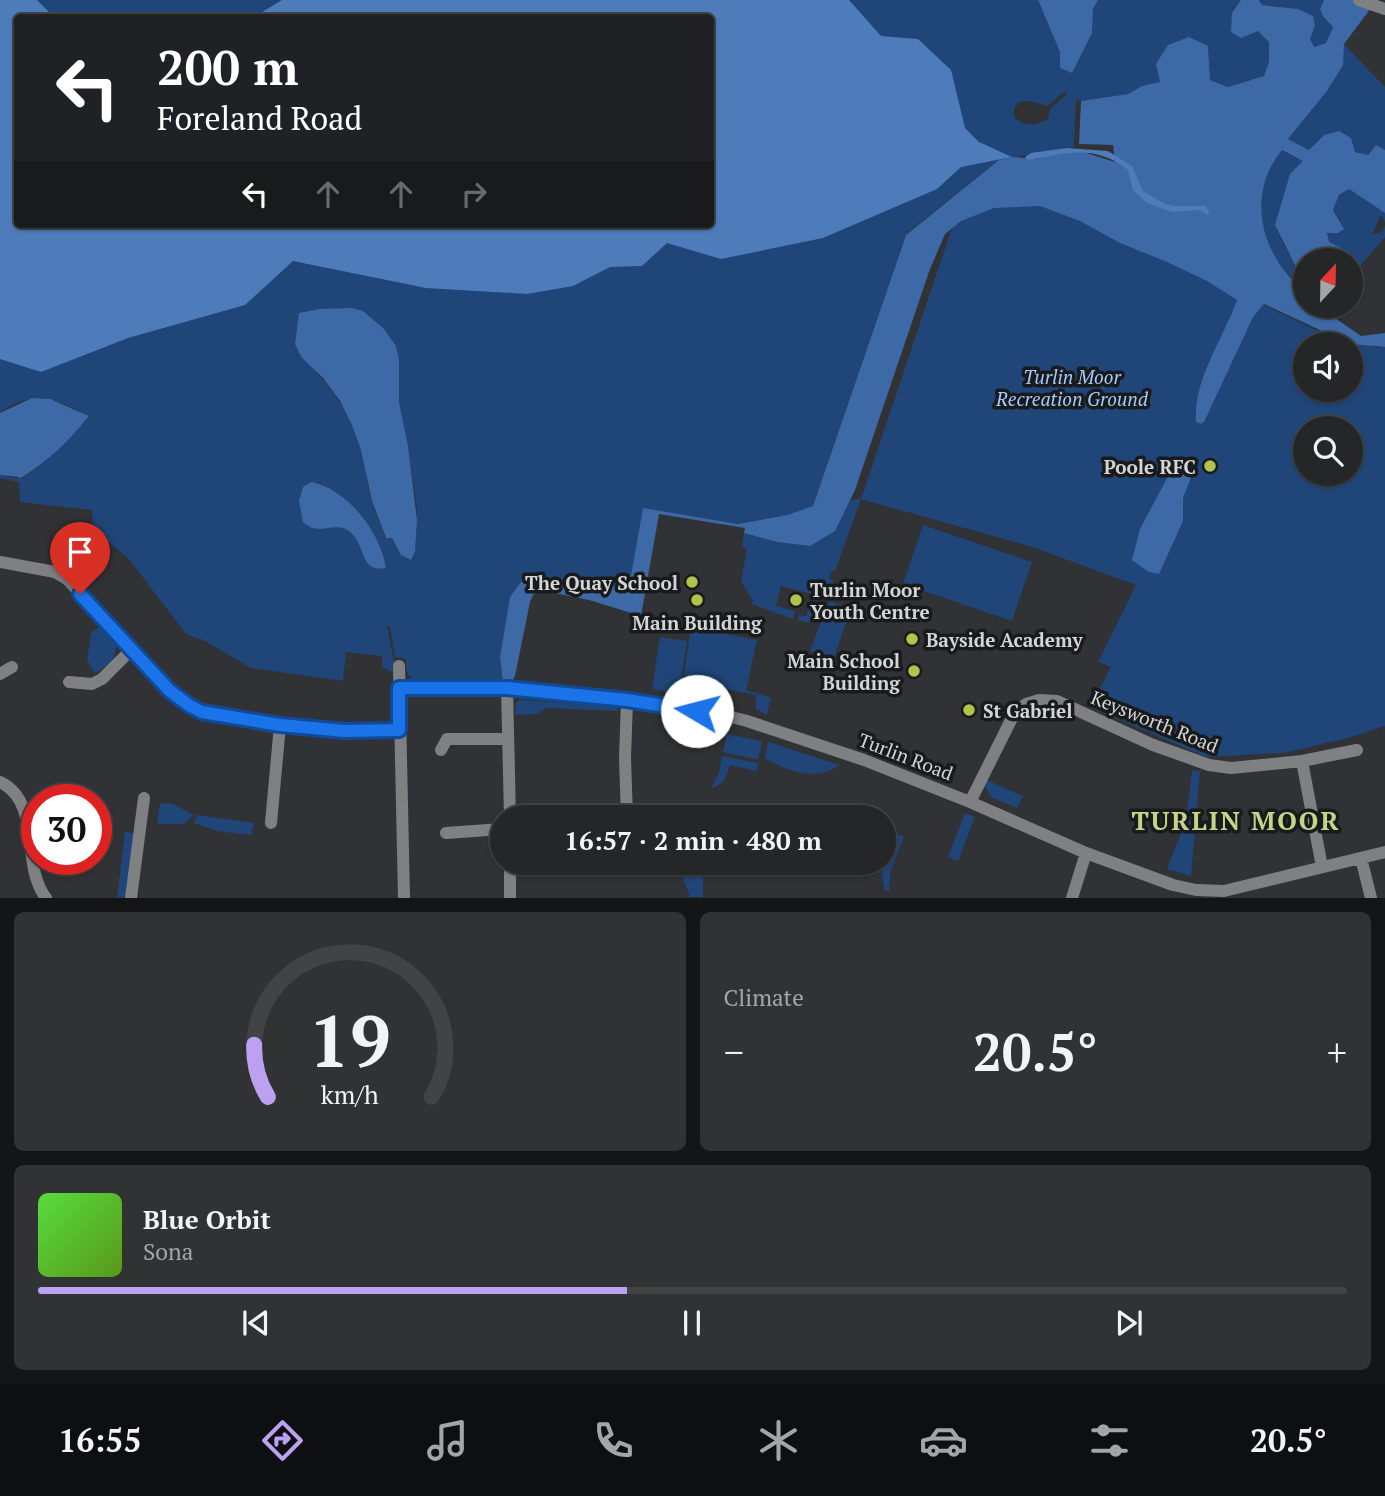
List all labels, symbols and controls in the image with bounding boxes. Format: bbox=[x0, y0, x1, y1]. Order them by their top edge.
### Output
text: 200 m bbox=[157, 34, 299, 99]
icon: left bbox=[42, 42, 133, 133]
text: Foreland Road bbox=[157, 97, 362, 139]
icon: left bbox=[236, 175, 274, 213]
icon: ahead bbox=[309, 175, 347, 213]
icon: ahead bbox=[382, 175, 420, 213]
icon: right bbox=[455, 175, 493, 213]
north arrow bbox=[1293, 248, 1363, 318]
map controls bbox=[1293, 248, 1363, 486]
button: sound bbox=[1293, 332, 1363, 402]
park label: Turlin Moor Recreation Ground bbox=[995, 364, 1149, 411]
button: search bbox=[1293, 416, 1363, 486]
place label: Poole RFC bbox=[1104, 454, 1196, 479]
marker: Poole RFC bbox=[1202, 458, 1218, 474]
pin bbox=[50, 522, 110, 594]
icon: arrive bbox=[61, 533, 99, 571]
place label: The Quay School bbox=[525, 570, 678, 595]
marker: The Quay School bbox=[684, 574, 700, 590]
place label: Turlin Moor Youth Centre bbox=[810, 577, 930, 624]
marker: Main Building bbox=[689, 592, 705, 608]
marker: Turlin Moor Youth Centre bbox=[788, 592, 804, 608]
place label: Main Building bbox=[632, 610, 763, 635]
place label: Bayside Academy bbox=[926, 627, 1083, 652]
marker: Bayside Academy bbox=[904, 631, 920, 647]
place label: Main School Building bbox=[787, 648, 901, 695]
marker: Main School Building bbox=[906, 663, 922, 679]
position arrow bbox=[660, 674, 734, 748]
street label: Keysworth Road bbox=[1088, 684, 1223, 758]
place label: St Gabriel bbox=[983, 698, 1073, 723]
marker: St Gabriel bbox=[961, 702, 977, 718]
street label: Turlin Road bbox=[855, 727, 957, 786]
speed limit sign: 30 bbox=[21, 784, 112, 875]
district label: TURLIN MOOR bbox=[1131, 803, 1341, 837]
text: 16:57 · 2 min · 480 m bbox=[564, 823, 822, 857]
text: Climate bbox=[724, 982, 804, 1013]
text: 19 bbox=[309, 992, 391, 1089]
text: 20.5° bbox=[973, 1017, 1098, 1086]
text: − bbox=[724, 1027, 744, 1077]
text: + bbox=[1327, 1027, 1347, 1077]
text: km/h bbox=[321, 1078, 379, 1111]
text: Blue Orbit bbox=[143, 1202, 271, 1236]
text: Sona bbox=[143, 1236, 193, 1267]
icon: previous bbox=[237, 1304, 275, 1342]
icon: pause bbox=[673, 1304, 711, 1342]
icon: next bbox=[1110, 1304, 1148, 1342]
icon: directions bbox=[258, 1416, 307, 1465]
icon: music bbox=[423, 1416, 472, 1465]
icon: phone bbox=[589, 1416, 638, 1465]
icon: climate bbox=[754, 1416, 803, 1465]
icon: car bbox=[919, 1416, 968, 1465]
icon: filters bbox=[1085, 1416, 1134, 1465]
text: 16:55 bbox=[58, 1419, 141, 1461]
text: 20.5° bbox=[1250, 1419, 1327, 1461]

